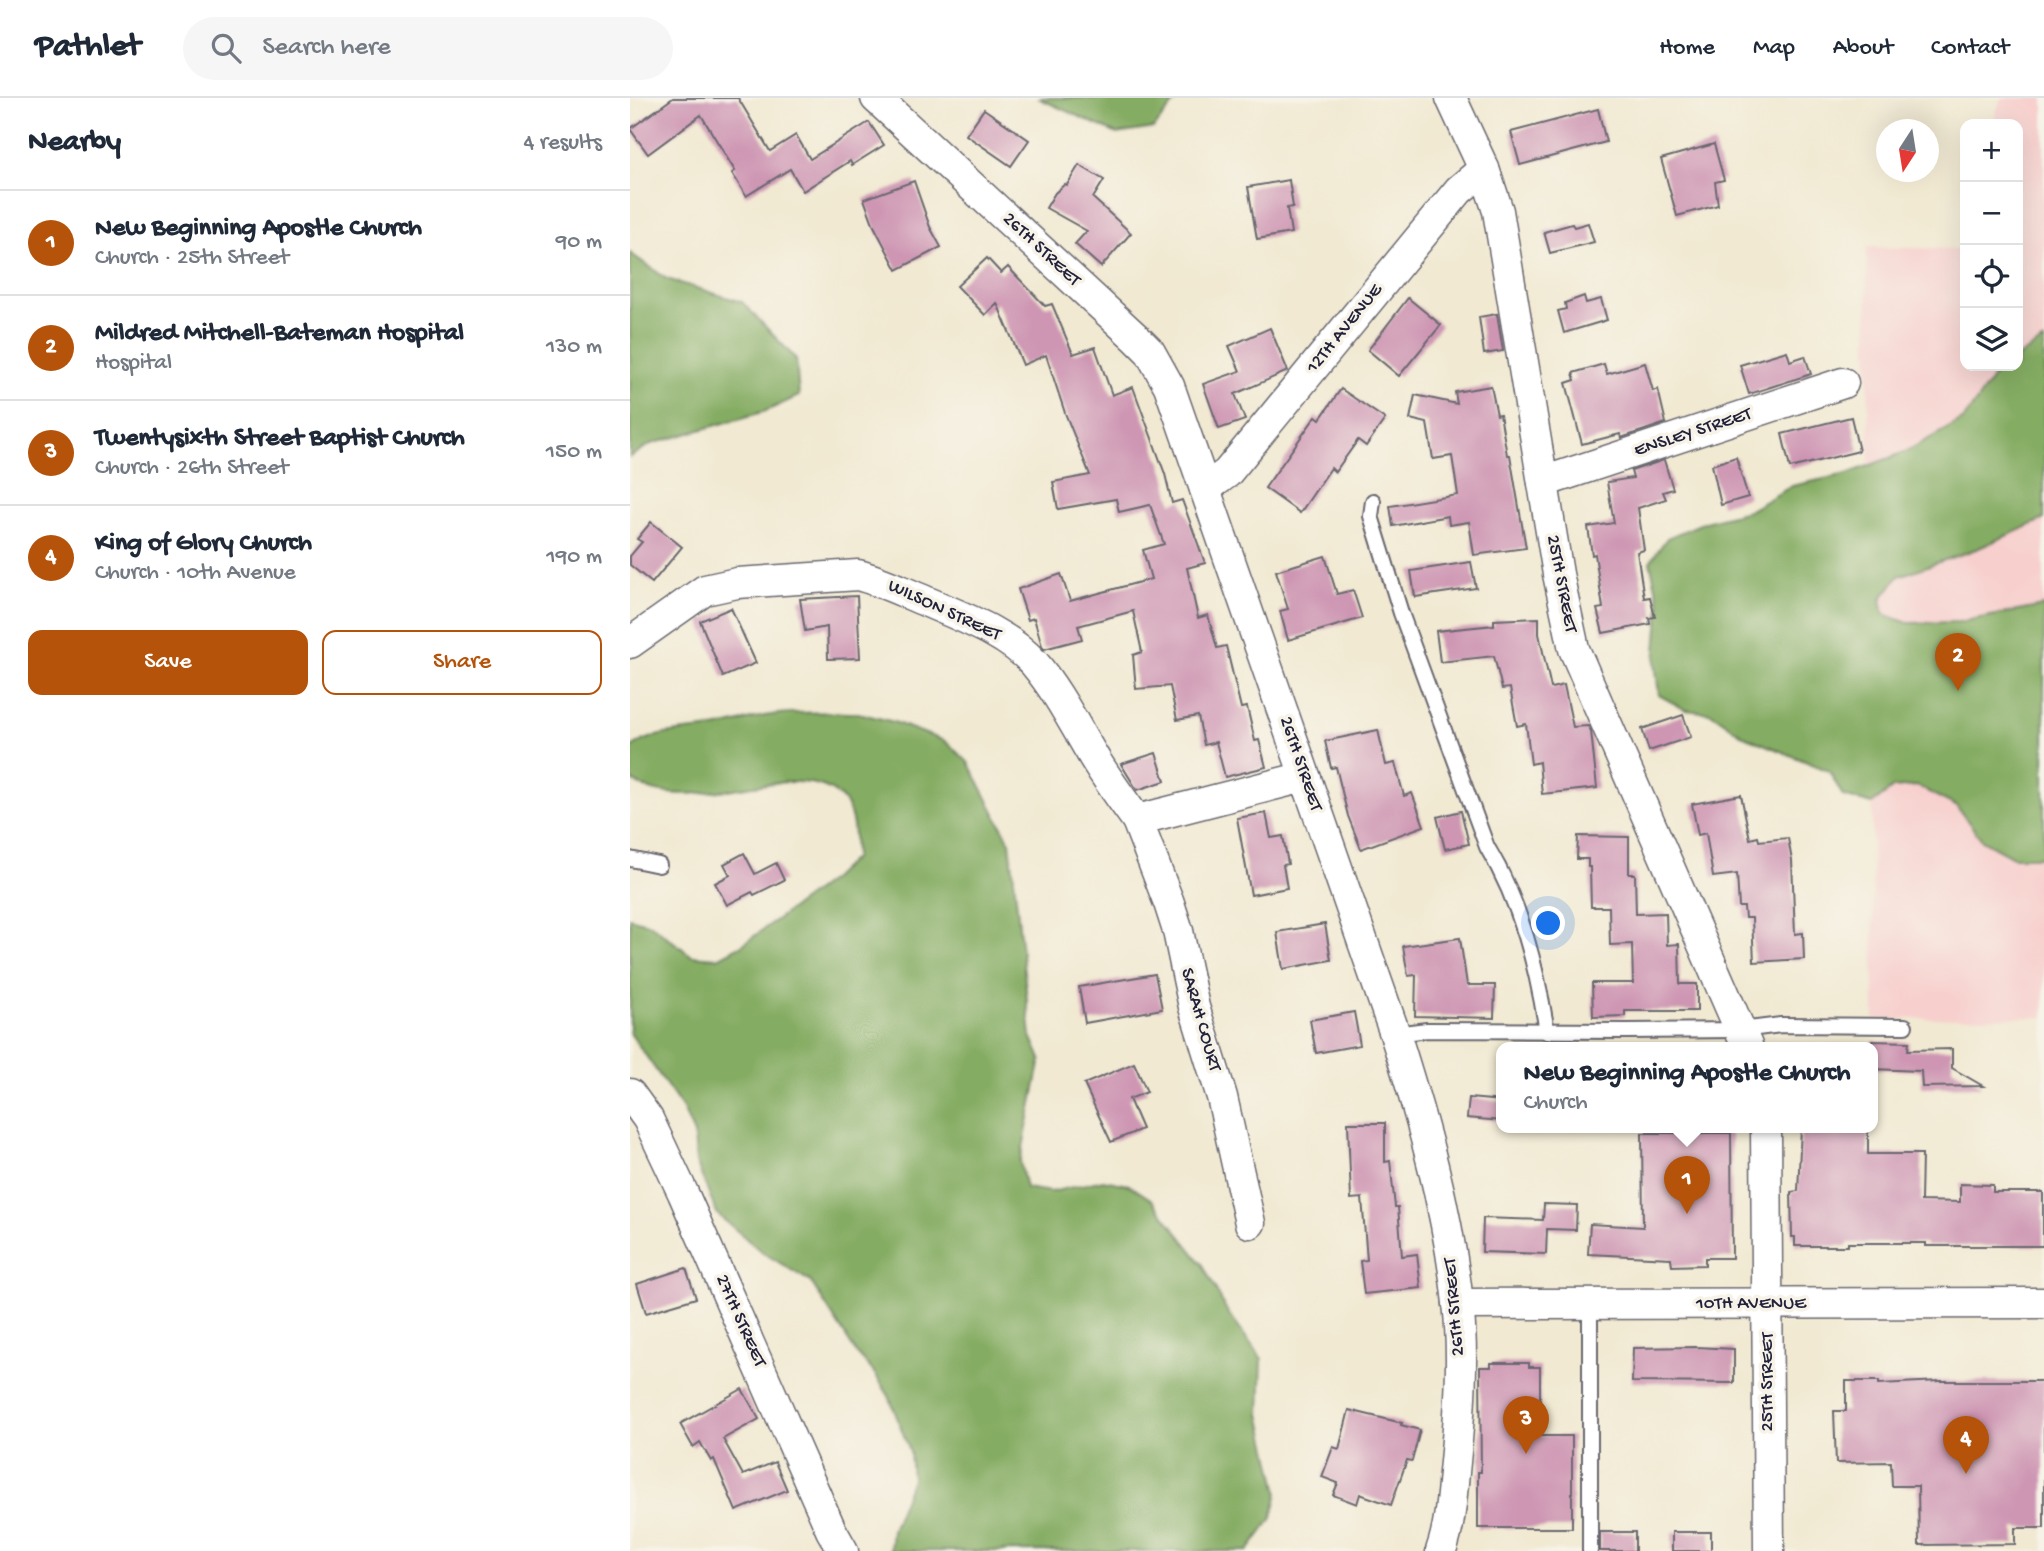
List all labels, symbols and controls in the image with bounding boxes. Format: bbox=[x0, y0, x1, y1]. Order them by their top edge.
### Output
search box bbox=[183, 17, 673, 80]
text: Pathlet bbox=[35, 29, 141, 67]
icon: search bbox=[207, 29, 245, 67]
text: Search here bbox=[263, 33, 391, 64]
text: Home bbox=[1659, 34, 1715, 63]
text: Map bbox=[1753, 34, 1795, 63]
text: About bbox=[1833, 34, 1893, 63]
text: Contact bbox=[1931, 34, 2009, 63]
north arrow bbox=[1876, 119, 1939, 182]
map controls bbox=[1960, 119, 2023, 371]
button: + bbox=[1960, 119, 2023, 182]
text: Nearby bbox=[28, 126, 121, 161]
text: 4 results bbox=[523, 130, 602, 157]
button: − bbox=[1960, 182, 2023, 245]
street label: 26TH STREET bbox=[997, 208, 1085, 293]
text: New Beginning Apostle Church bbox=[95, 214, 422, 245]
text: 1 bbox=[46, 229, 56, 256]
text: 90 m bbox=[556, 229, 602, 256]
text: Church · 25th Street bbox=[95, 245, 289, 272]
button: locate bbox=[1960, 245, 2023, 308]
street label: 12TH AVENUE bbox=[1301, 279, 1389, 379]
button: layers bbox=[1960, 308, 2023, 371]
text: Mildred Mitchell-Bateman Hospital bbox=[95, 319, 464, 350]
text: 2 bbox=[45, 334, 57, 361]
text: 130 m bbox=[546, 334, 602, 361]
text: Hospital bbox=[95, 350, 172, 377]
street label: ENSLEY STREET bbox=[1631, 403, 1755, 463]
text: Twentysixth Street Baptist Church bbox=[95, 424, 465, 455]
text: 3 bbox=[45, 439, 57, 466]
text: 150 m bbox=[546, 439, 602, 466]
text: Church · 26th Street bbox=[95, 455, 289, 482]
text: King of Glory Church bbox=[95, 529, 312, 560]
street label: 25TH STREET bbox=[1540, 533, 1582, 635]
text: 4 bbox=[46, 544, 56, 571]
text: 190 m bbox=[546, 544, 602, 571]
text: Church · 10th Avenue bbox=[95, 560, 296, 587]
street label: WILSON STREET bbox=[884, 575, 1005, 647]
button: Save bbox=[28, 630, 308, 695]
button: Share bbox=[322, 630, 602, 695]
pin: 2 bbox=[1935, 633, 1981, 691]
street label: 26TH STREET bbox=[1273, 714, 1327, 815]
your location bbox=[1531, 906, 1565, 940]
street label: SARAH COURT bbox=[1174, 966, 1226, 1075]
popup bbox=[1496, 1042, 1878, 1133]
text: New Beginning Apostle Church bbox=[1524, 1059, 1850, 1090]
text: Church bbox=[1524, 1090, 1588, 1117]
pin: 1 bbox=[1664, 1156, 1710, 1214]
street label: 26TH STREET bbox=[1439, 1256, 1471, 1357]
street label: 27TH STREET bbox=[709, 1271, 771, 1371]
street label: 10TH AVENUE bbox=[1695, 1293, 1807, 1316]
street label: 25TH STREET bbox=[1757, 1332, 1780, 1432]
pin: 3 bbox=[1503, 1396, 1549, 1454]
pin: 4 bbox=[1943, 1416, 1989, 1474]

